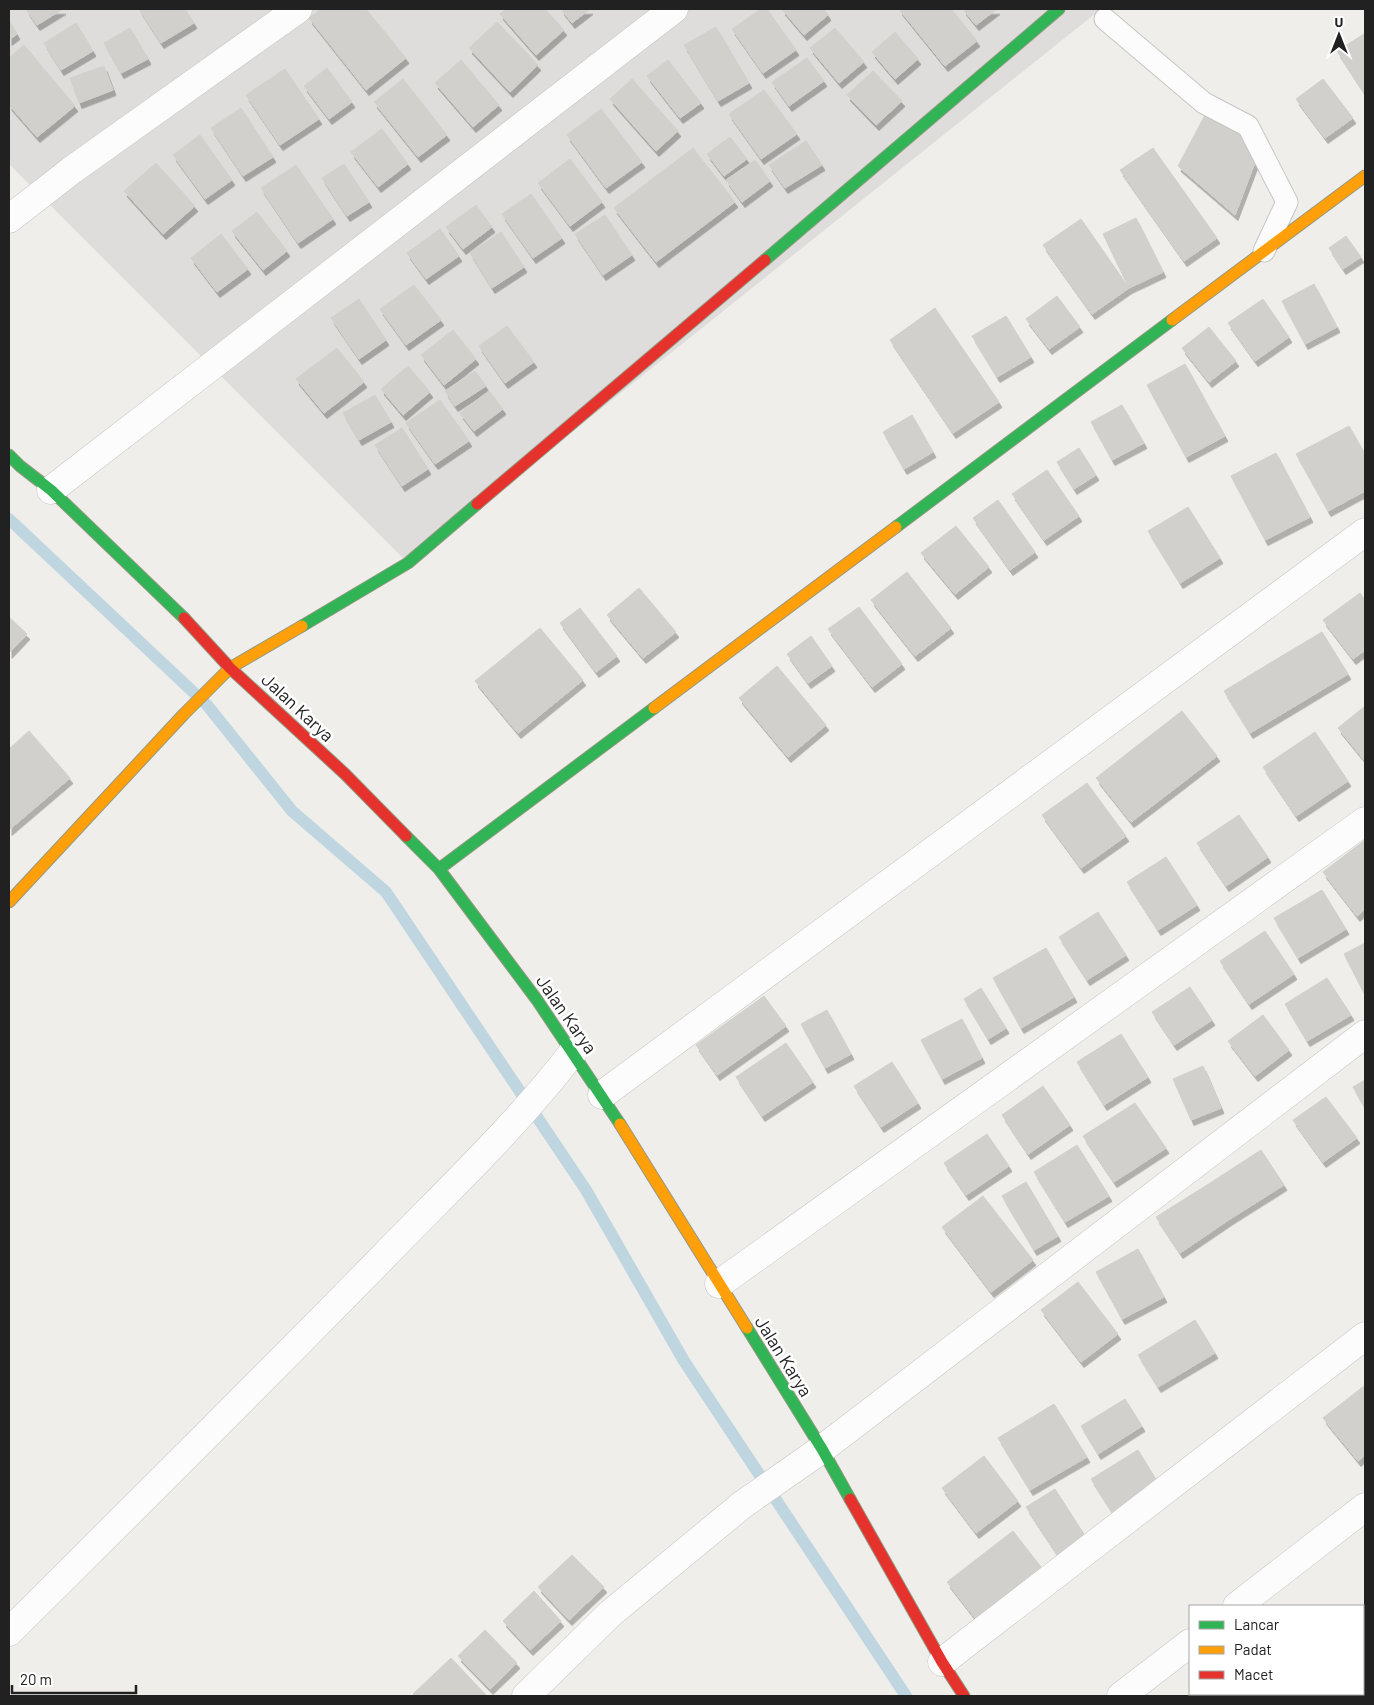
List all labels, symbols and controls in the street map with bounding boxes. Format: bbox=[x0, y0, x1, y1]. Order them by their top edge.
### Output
north arrow bbox=[1314, 10, 1364, 60]
text: U bbox=[1335, 13, 1344, 30]
street label: Jalan Karya bbox=[257, 668, 339, 746]
street label: Jalan Karya bbox=[532, 971, 602, 1057]
street label: Jalan Karya bbox=[751, 1312, 817, 1400]
legend bbox=[1189, 1605, 1364, 1695]
text: Lancar bbox=[1234, 1615, 1280, 1633]
text: Padat bbox=[1234, 1640, 1272, 1658]
scale bar bbox=[12, 1662, 136, 1694]
text: Macet bbox=[1234, 1665, 1274, 1683]
text: 20 m bbox=[20, 1670, 52, 1688]

